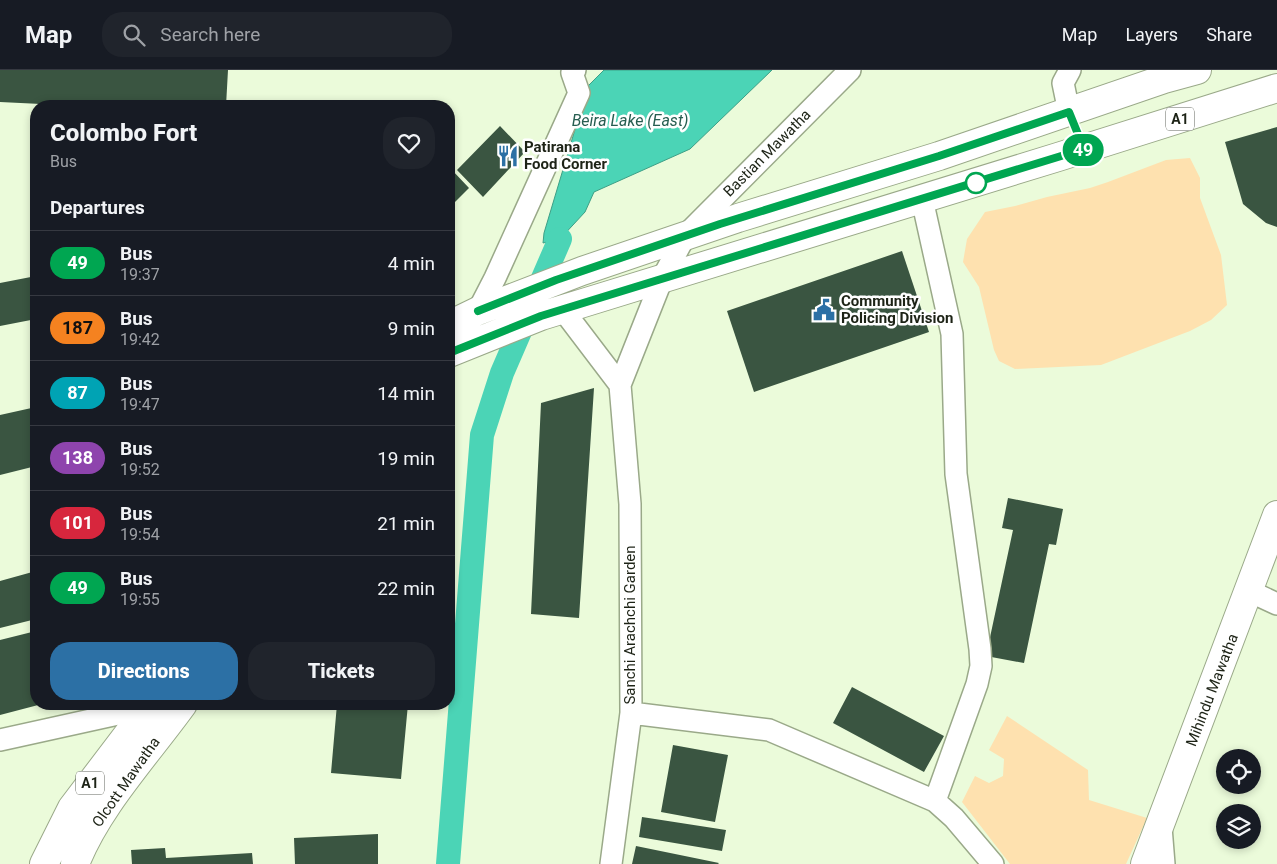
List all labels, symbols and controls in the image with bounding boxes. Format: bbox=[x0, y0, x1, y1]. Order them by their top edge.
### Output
search box bbox=[102, 12, 452, 57]
text: Map bbox=[25, 21, 72, 49]
icon: search bbox=[120, 21, 148, 49]
text: Search here bbox=[160, 23, 260, 46]
text: Map bbox=[1062, 24, 1097, 45]
text: Layers bbox=[1125, 24, 1178, 45]
text: Share bbox=[1206, 24, 1252, 45]
street label: Bastian Mawatha bbox=[720, 106, 814, 200]
road number: A1 bbox=[1166, 108, 1194, 131]
water label: Beira Lake (East) bbox=[572, 111, 688, 130]
button: heart bbox=[383, 117, 435, 169]
text: Colombo Fort bbox=[50, 119, 197, 147]
line badge: 49 bbox=[1060, 134, 1106, 166]
place label: Patirana Food Corner bbox=[524, 138, 607, 173]
text: 49 bbox=[1073, 139, 1093, 160]
restaurant icon: Patirana Food Corner bbox=[495, 143, 521, 169]
text: Bus bbox=[50, 152, 77, 171]
unlabelled marker bbox=[965, 172, 987, 194]
text: Departures bbox=[50, 196, 145, 219]
text: Bus bbox=[120, 242, 153, 265]
text: 49 bbox=[67, 252, 88, 273]
text: 4 min bbox=[388, 252, 435, 275]
text: 19:37 bbox=[120, 265, 160, 284]
place label: Community Policing Division bbox=[841, 292, 953, 327]
public building icon: Community Policing Division bbox=[811, 297, 837, 323]
text: Bus bbox=[120, 307, 153, 330]
text: 187 bbox=[62, 317, 93, 338]
text: 9 min bbox=[388, 317, 435, 340]
text: 19:42 bbox=[120, 330, 160, 349]
text: Bus bbox=[120, 372, 153, 395]
text: 87 bbox=[67, 382, 88, 403]
text: 14 min bbox=[377, 382, 435, 405]
text: 19:47 bbox=[120, 395, 160, 414]
text: Bus bbox=[120, 437, 153, 460]
text: 138 bbox=[62, 447, 93, 468]
text: 19 min bbox=[377, 447, 435, 470]
text: 19:52 bbox=[120, 460, 160, 479]
text: Bus bbox=[120, 502, 153, 525]
text: 101 bbox=[62, 512, 93, 533]
text: 21 min bbox=[377, 512, 435, 535]
text: 19:54 bbox=[120, 525, 160, 544]
street label: Sanchi Arachchi Garden bbox=[621, 545, 639, 705]
text: Bus bbox=[120, 567, 153, 590]
text: 49 bbox=[67, 577, 88, 598]
text: 22 min bbox=[377, 577, 435, 600]
text: 19:55 bbox=[120, 590, 160, 609]
street label: Mihindu Mawatha bbox=[1182, 631, 1242, 749]
button: Directions bbox=[50, 642, 238, 700]
button: Tickets bbox=[248, 642, 435, 700]
street label: Olcott Mawatha bbox=[88, 733, 164, 831]
map controls bbox=[1216, 749, 1261, 849]
button: locate bbox=[1216, 749, 1261, 794]
road number: A1 bbox=[76, 771, 104, 794]
button: layers bbox=[1216, 804, 1261, 849]

